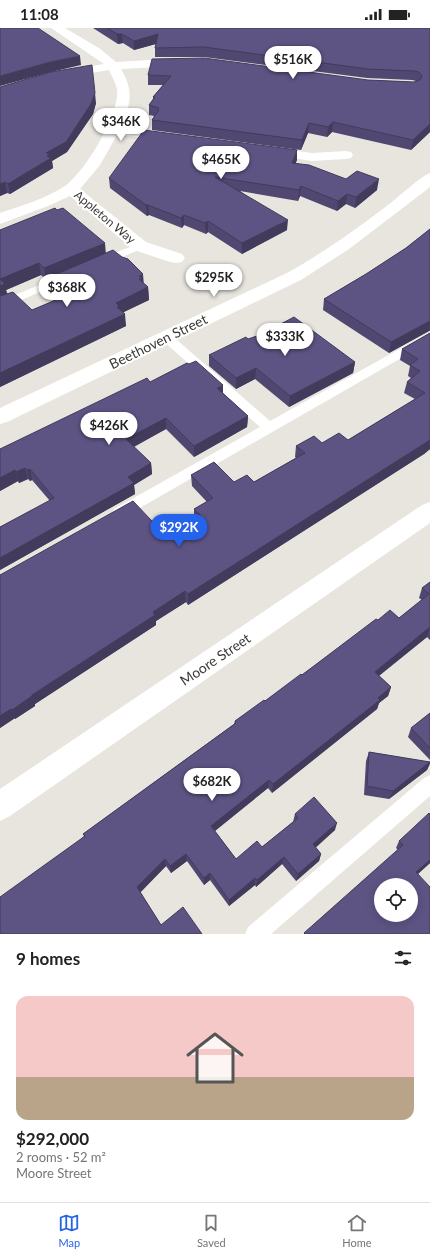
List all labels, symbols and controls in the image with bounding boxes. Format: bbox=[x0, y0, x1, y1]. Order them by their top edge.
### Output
text: 11:08 bbox=[20, 5, 59, 23]
pin: $516K bbox=[265, 46, 321, 80]
text: $516K bbox=[273, 51, 313, 67]
pin: $346K bbox=[93, 108, 149, 142]
text: $346K bbox=[101, 113, 141, 129]
pin: $465K bbox=[193, 146, 249, 180]
text: $465K bbox=[201, 151, 241, 167]
street label: Appleton Way bbox=[71, 187, 139, 247]
pin: $295K bbox=[186, 264, 242, 298]
text: $295K bbox=[194, 269, 234, 285]
pin: $368K bbox=[39, 274, 95, 308]
text: $368K bbox=[47, 279, 87, 295]
street label: Beethoven Street bbox=[106, 310, 210, 372]
pin: $333K bbox=[257, 323, 313, 357]
text: $333K bbox=[265, 328, 305, 344]
pin: $426K bbox=[81, 412, 137, 446]
text: $426K bbox=[89, 417, 129, 433]
pin: $292K bbox=[151, 514, 207, 548]
text: $292K bbox=[159, 519, 199, 535]
street label: Moore Street bbox=[177, 629, 253, 689]
pin: $682K bbox=[184, 768, 240, 802]
text: $682K bbox=[192, 773, 232, 789]
map controls bbox=[374, 878, 418, 922]
button: locate bbox=[374, 878, 418, 922]
icon: filters bbox=[392, 947, 414, 969]
text: 9 homes bbox=[16, 948, 80, 969]
icon: home bbox=[179, 1022, 251, 1094]
text: $292,000 bbox=[16, 1128, 89, 1149]
text: 2 rooms · 52 m² bbox=[16, 1149, 106, 1165]
text: Moore Street bbox=[16, 1165, 92, 1181]
tab: Map bbox=[58, 1212, 80, 1249]
tab: Saved bbox=[197, 1212, 226, 1249]
tab: Home bbox=[342, 1212, 372, 1249]

